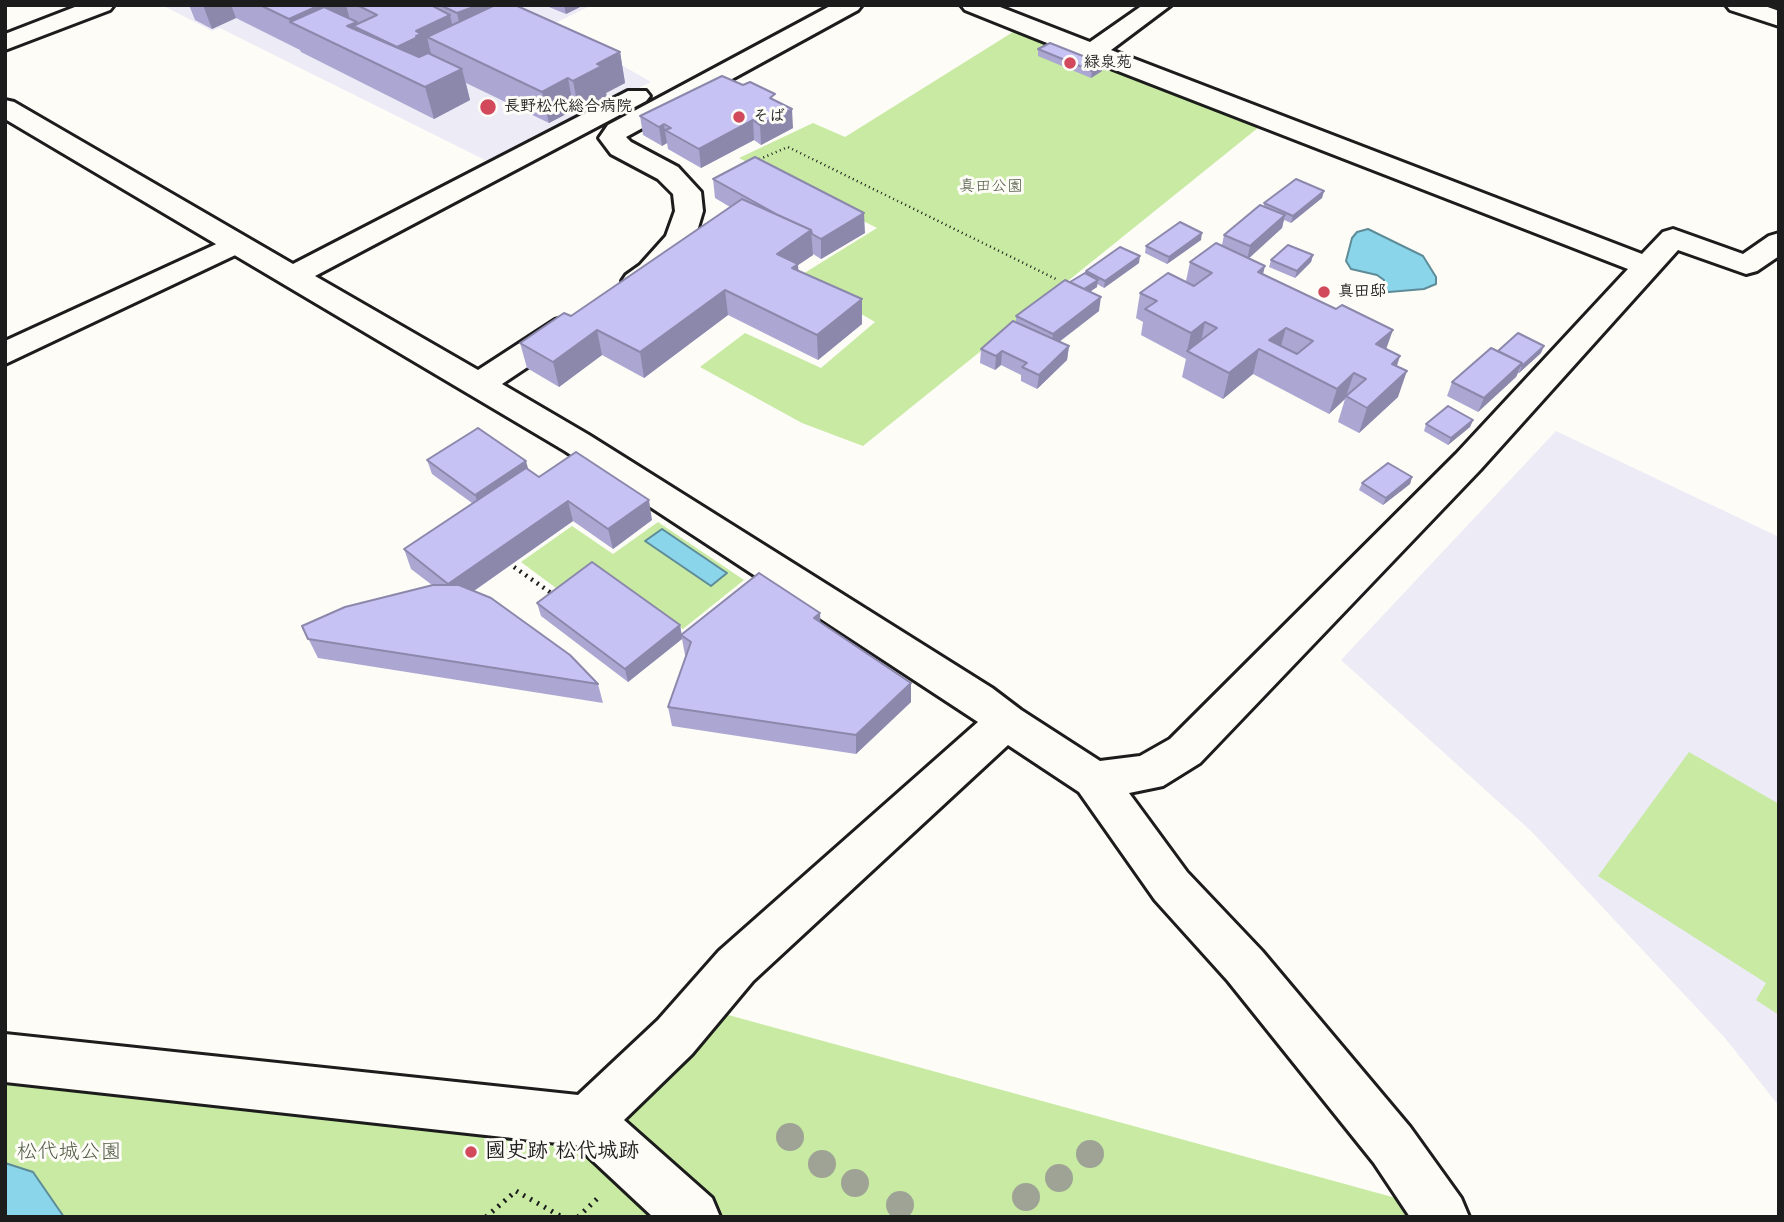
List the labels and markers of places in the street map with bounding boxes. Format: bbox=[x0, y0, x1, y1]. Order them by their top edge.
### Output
place label: 緑泉苑 bbox=[1084, 53, 1132, 73]
marker: 緑泉苑 bbox=[1062, 55, 1078, 71]
marker: 長野松代総合病院 bbox=[478, 97, 498, 117]
place label: 長野松代総合病院 bbox=[504, 97, 632, 117]
place label: そば bbox=[753, 107, 785, 127]
marker: そば bbox=[731, 109, 747, 125]
place label: 真田邸 bbox=[1338, 282, 1386, 302]
marker: 真田邸 bbox=[1316, 284, 1332, 300]
place label: 國史跡 松代城跡 bbox=[485, 1139, 639, 1165]
marker: 國史跡 松代城跡 bbox=[463, 1144, 479, 1160]

